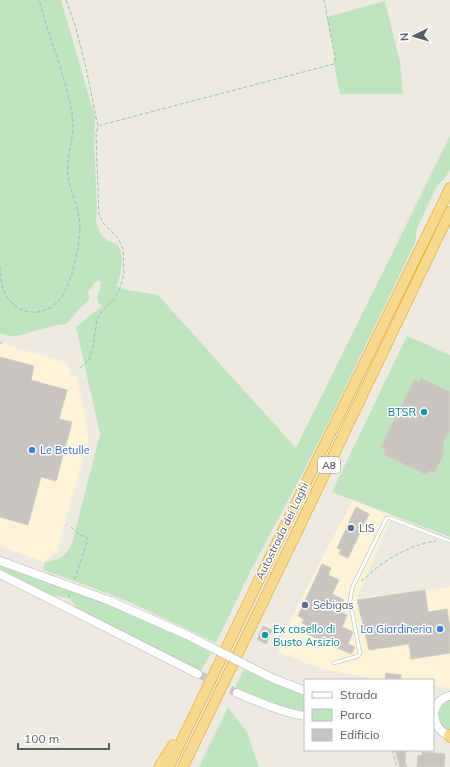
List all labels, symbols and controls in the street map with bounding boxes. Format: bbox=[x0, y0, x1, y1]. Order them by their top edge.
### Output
north arrow bbox=[394, 16, 434, 56]
text: N bbox=[397, 32, 411, 42]
place label: BTSR bbox=[388, 405, 416, 419]
marker: BTSR bbox=[419, 407, 429, 417]
place label: Le Betulle bbox=[40, 443, 90, 457]
marker: Le Betulle bbox=[27, 445, 37, 455]
road number: A8 bbox=[318, 457, 340, 473]
street label: Autostrada dei Laghi bbox=[252, 480, 312, 582]
place label: LIS bbox=[359, 521, 375, 535]
marker: LIS bbox=[346, 523, 356, 533]
place label: Sebigas bbox=[313, 598, 354, 612]
marker: Sebigas bbox=[300, 600, 310, 610]
place label: Ex casello di Busto Arsizio bbox=[273, 622, 340, 649]
place label: La Giardineria bbox=[360, 622, 432, 636]
marker: La Giardineria bbox=[435, 624, 445, 634]
marker: Ex casello di Busto Arsizio bbox=[260, 630, 270, 640]
legend bbox=[304, 679, 434, 751]
text: Strada bbox=[340, 687, 378, 702]
text: Parco bbox=[340, 707, 372, 722]
scale bar bbox=[18, 725, 109, 751]
text: Edificio bbox=[340, 727, 380, 742]
text: 100 m bbox=[24, 731, 59, 746]

